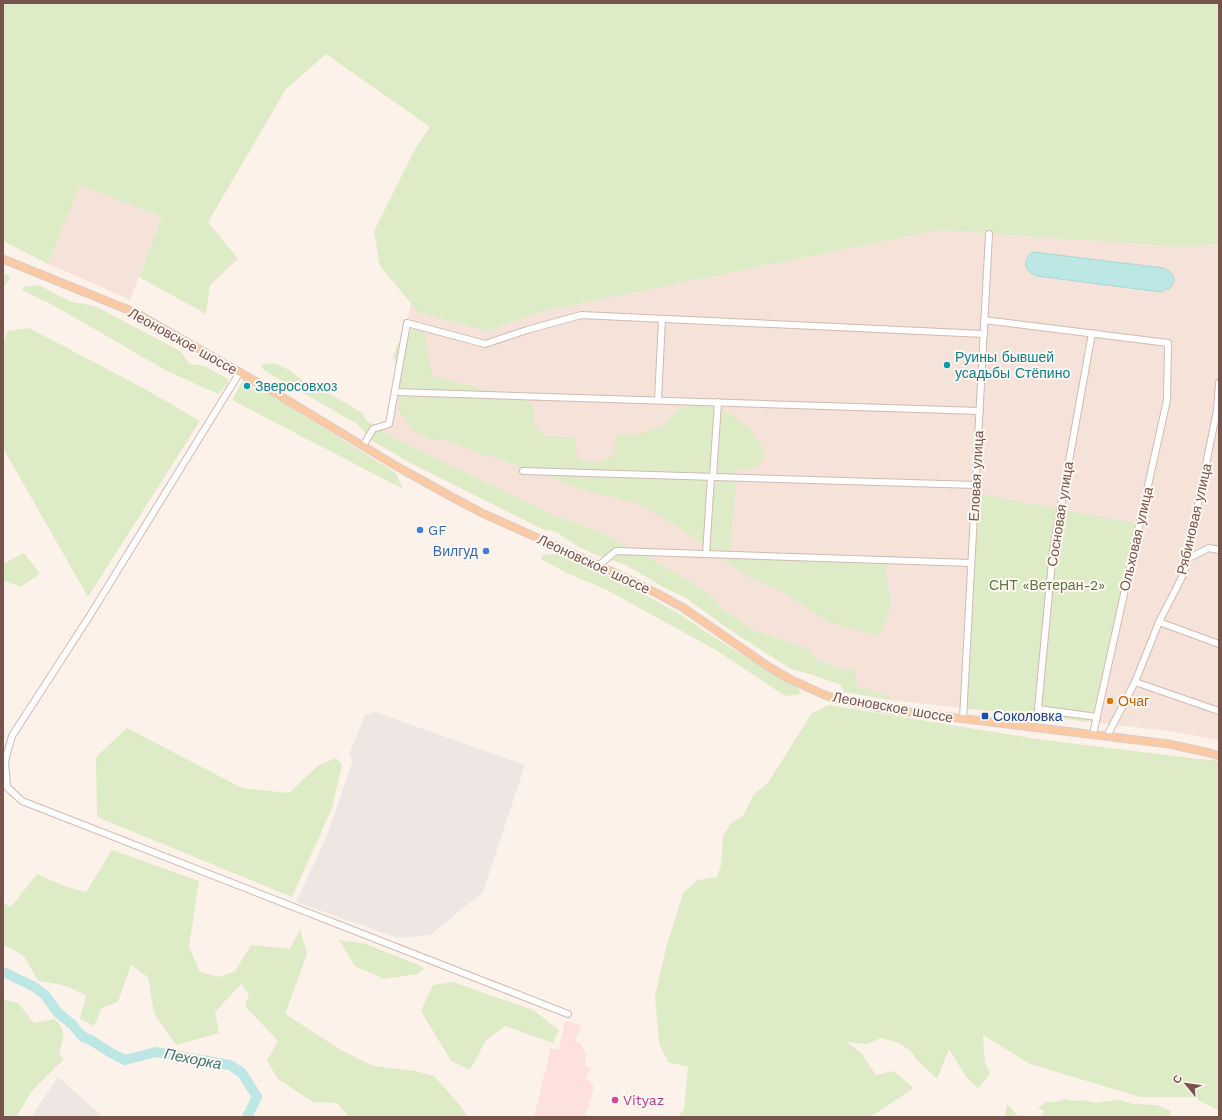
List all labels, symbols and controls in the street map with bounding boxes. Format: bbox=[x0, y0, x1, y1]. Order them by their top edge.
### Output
street label: Леоновское шоссе bbox=[126, 304, 240, 378]
place label: Руины бывшей усадьбы Стёпино bbox=[955, 349, 1070, 381]
marker: Руины бывшей усадьбы Стёпино bbox=[942, 360, 952, 370]
place label: Зверосовхоз bbox=[255, 378, 337, 394]
marker: Зверосовхоз bbox=[242, 381, 252, 391]
street label: Еловая улица bbox=[966, 430, 986, 522]
street label: Сосновая улица bbox=[1044, 460, 1076, 568]
street label: Рябиновая улица bbox=[1173, 462, 1215, 576]
street label: Ольховая улица bbox=[1116, 485, 1156, 593]
place label: GF bbox=[428, 522, 447, 538]
marker: GF bbox=[415, 525, 425, 535]
street label: Леоновское шоссе bbox=[535, 531, 653, 597]
place label: Вилгуд bbox=[433, 543, 478, 559]
marker: Вилгуд bbox=[481, 546, 491, 556]
park label: СНТ «Ветеран-2» bbox=[989, 577, 1105, 593]
street label: Леоновское шоссе bbox=[832, 689, 955, 726]
place label: Очаг bbox=[1118, 693, 1149, 709]
marker: Очаг bbox=[1105, 696, 1115, 706]
place label: Соколовка bbox=[993, 708, 1063, 724]
marker: Соколовка bbox=[980, 711, 990, 721]
water label: Пехорка bbox=[163, 1045, 223, 1073]
north arrow bbox=[1166, 1064, 1206, 1104]
text: С bbox=[1170, 1073, 1185, 1086]
place label: Vityaz bbox=[623, 1092, 664, 1108]
marker: Vityaz bbox=[610, 1095, 620, 1105]

